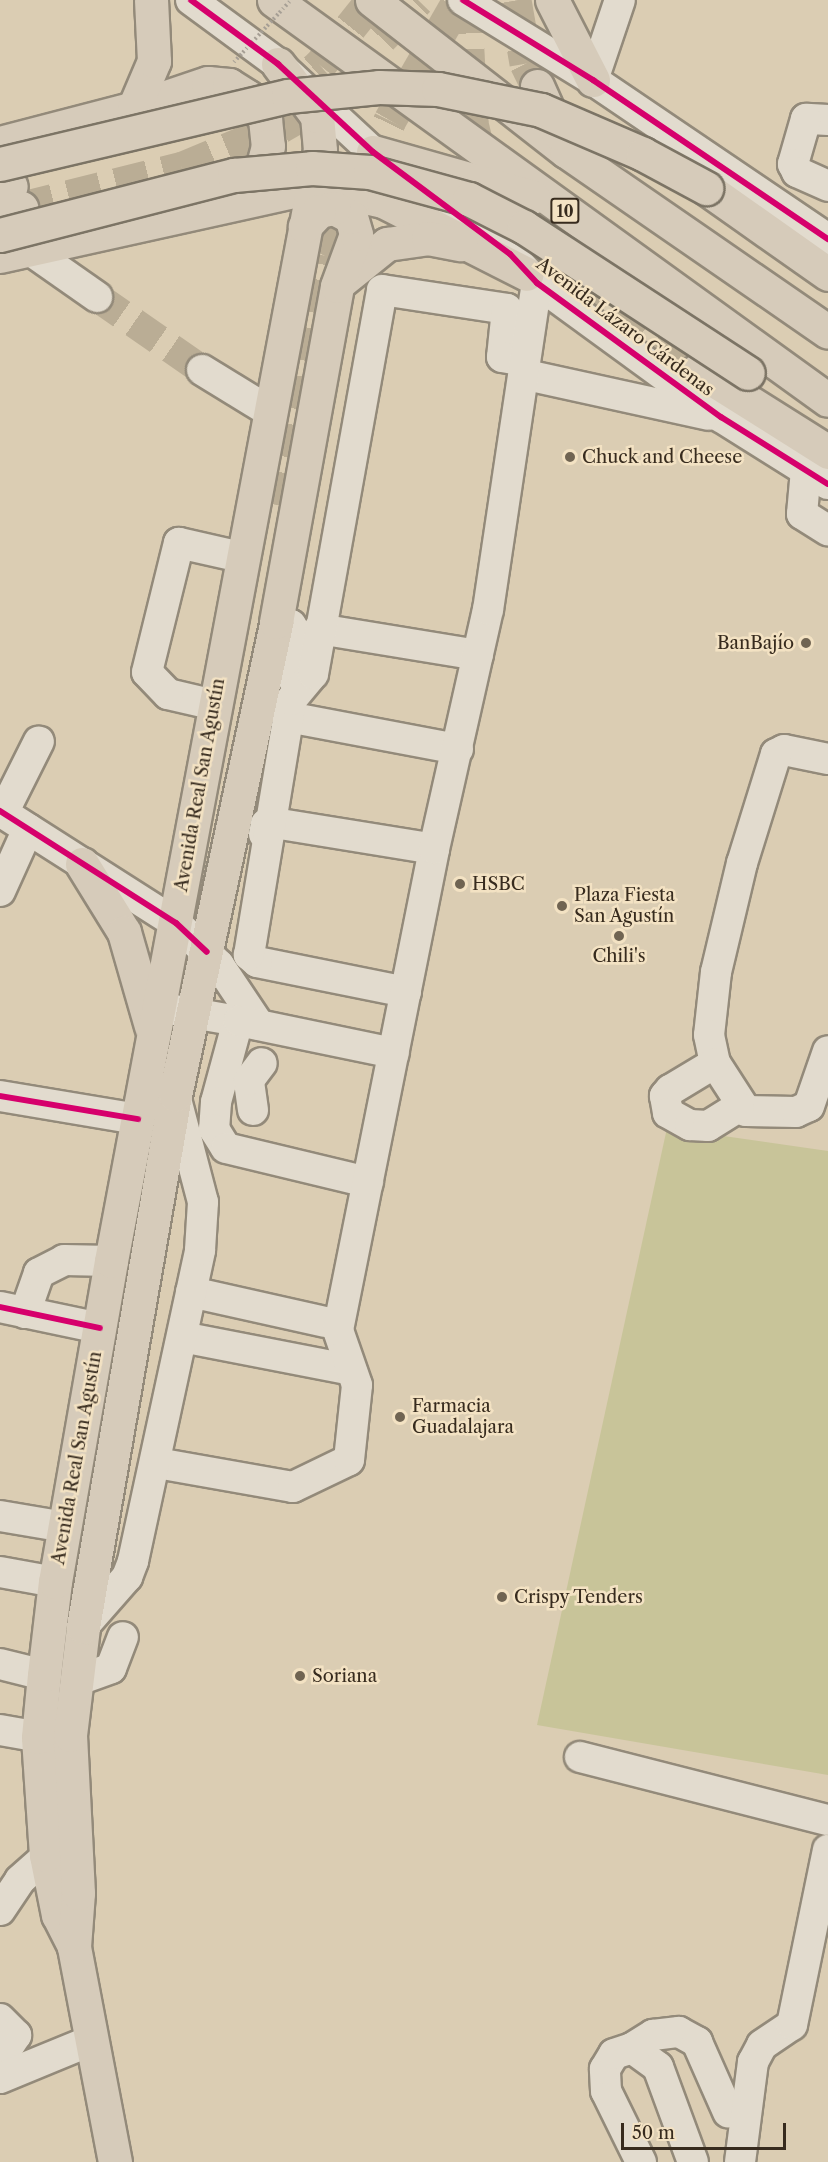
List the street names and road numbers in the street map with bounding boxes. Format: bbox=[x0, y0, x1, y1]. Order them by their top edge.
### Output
road number: 10 bbox=[550, 198, 580, 224]
street label: Avenida Lázaro Cárdenas bbox=[532, 253, 718, 401]
street label: Avenida Real San Agustín bbox=[170, 676, 230, 894]
street label: Avenida Real San Agustín bbox=[47, 1349, 107, 1567]

